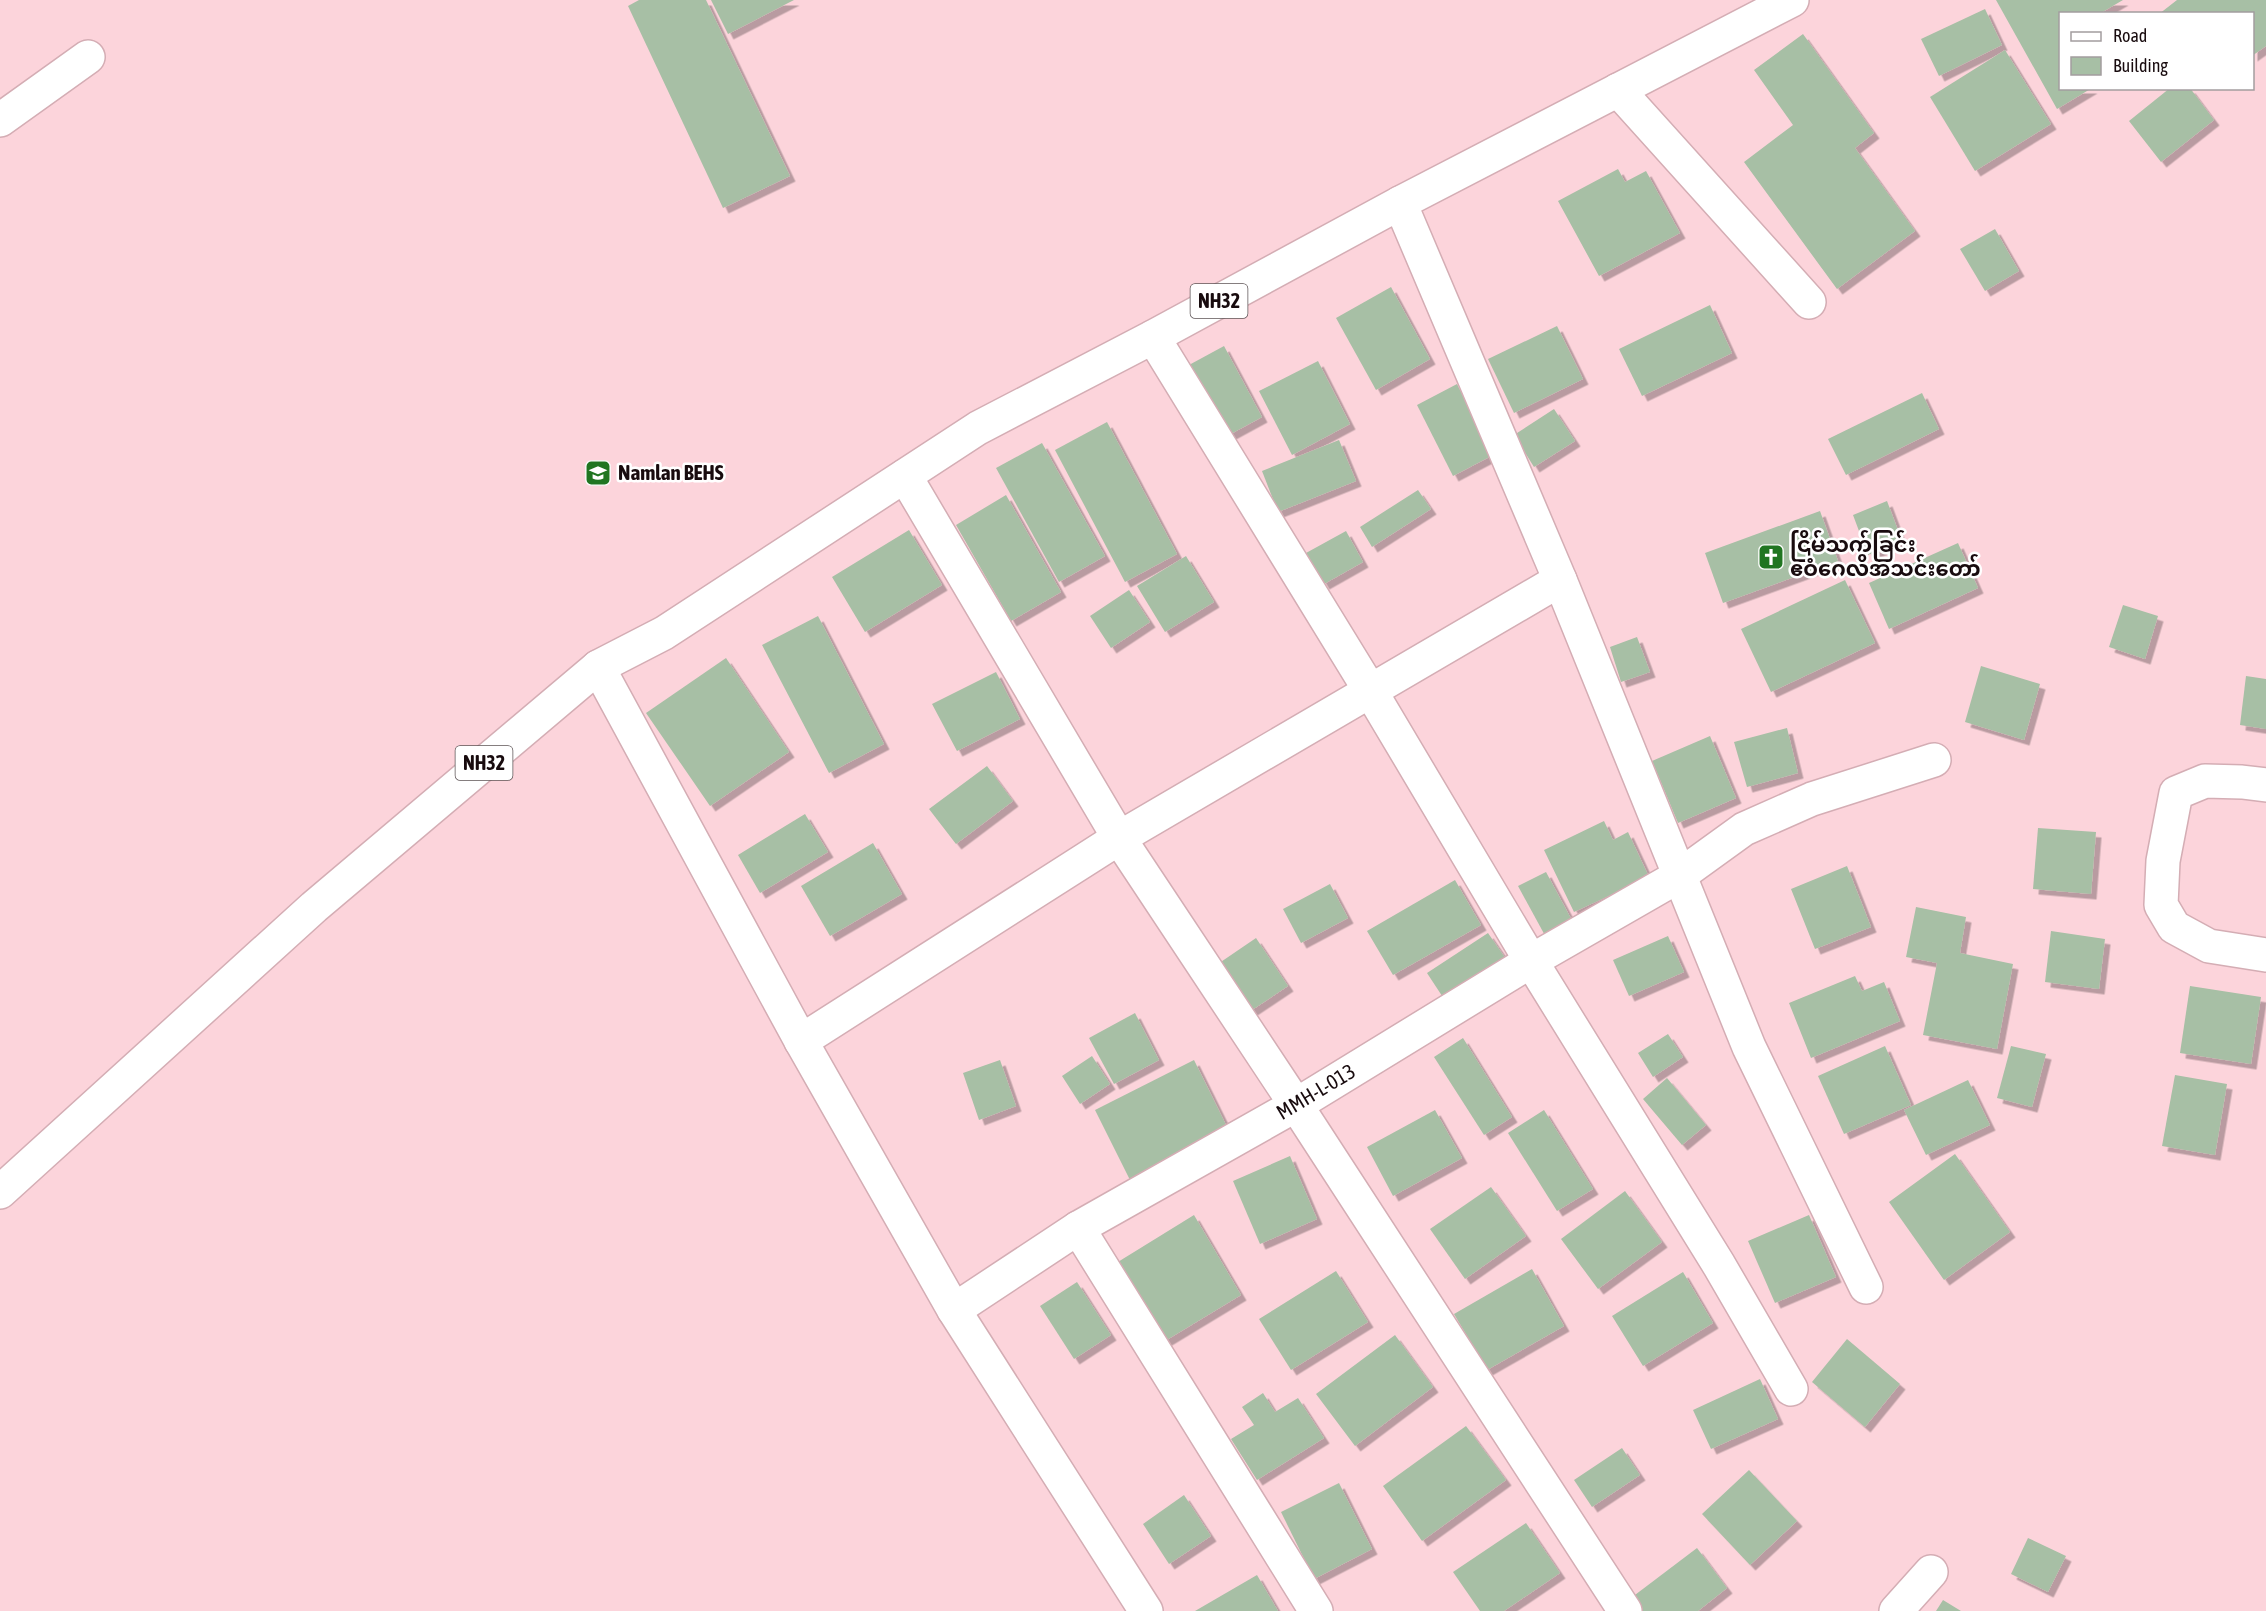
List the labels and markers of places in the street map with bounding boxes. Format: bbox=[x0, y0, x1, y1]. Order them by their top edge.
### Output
school or university icon: Namlan BEHS bbox=[583, 458, 613, 488]
place label: Namlan BEHS bbox=[618, 460, 724, 484]
place label: ငြိမ်သက်ခြင်း ဧဝံဂေလိအသင်းတော် bbox=[1790, 529, 1981, 580]
church icon: ငြိမ်သက်ခြင်း ဧဝံဂေလိအသင်းတော် bbox=[1756, 542, 1786, 572]

